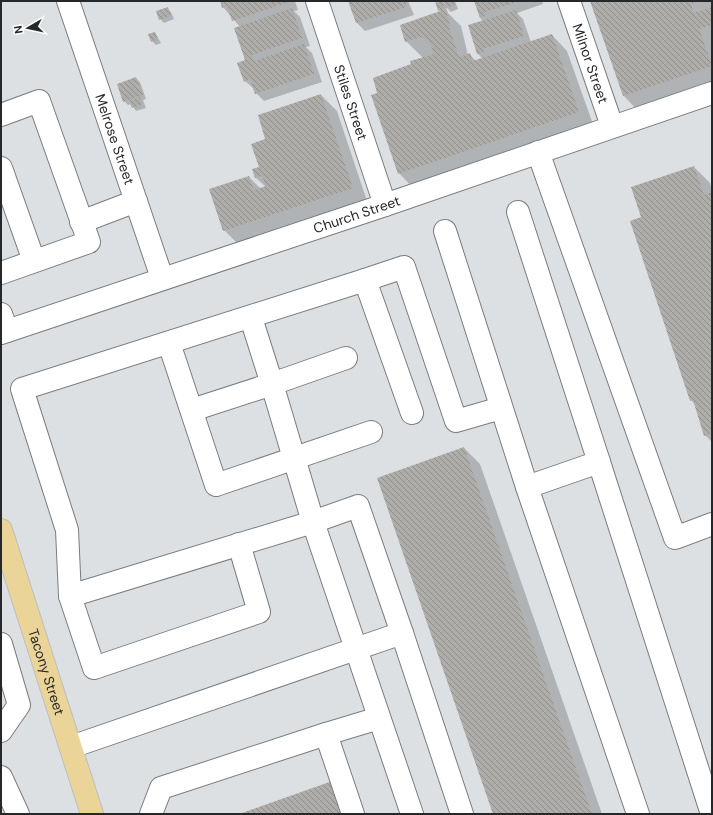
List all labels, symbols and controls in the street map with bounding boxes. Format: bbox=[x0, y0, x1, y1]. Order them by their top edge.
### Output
north arrow bbox=[8, 8, 48, 48]
street label: Milnor Street bbox=[568, 21, 613, 106]
text: N bbox=[11, 25, 26, 35]
street label: Stiles Street bbox=[330, 62, 372, 143]
street label: Melrose Street bbox=[91, 92, 139, 187]
street label: Church Street bbox=[311, 191, 403, 237]
street label: Tacony Street bbox=[24, 626, 69, 717]

